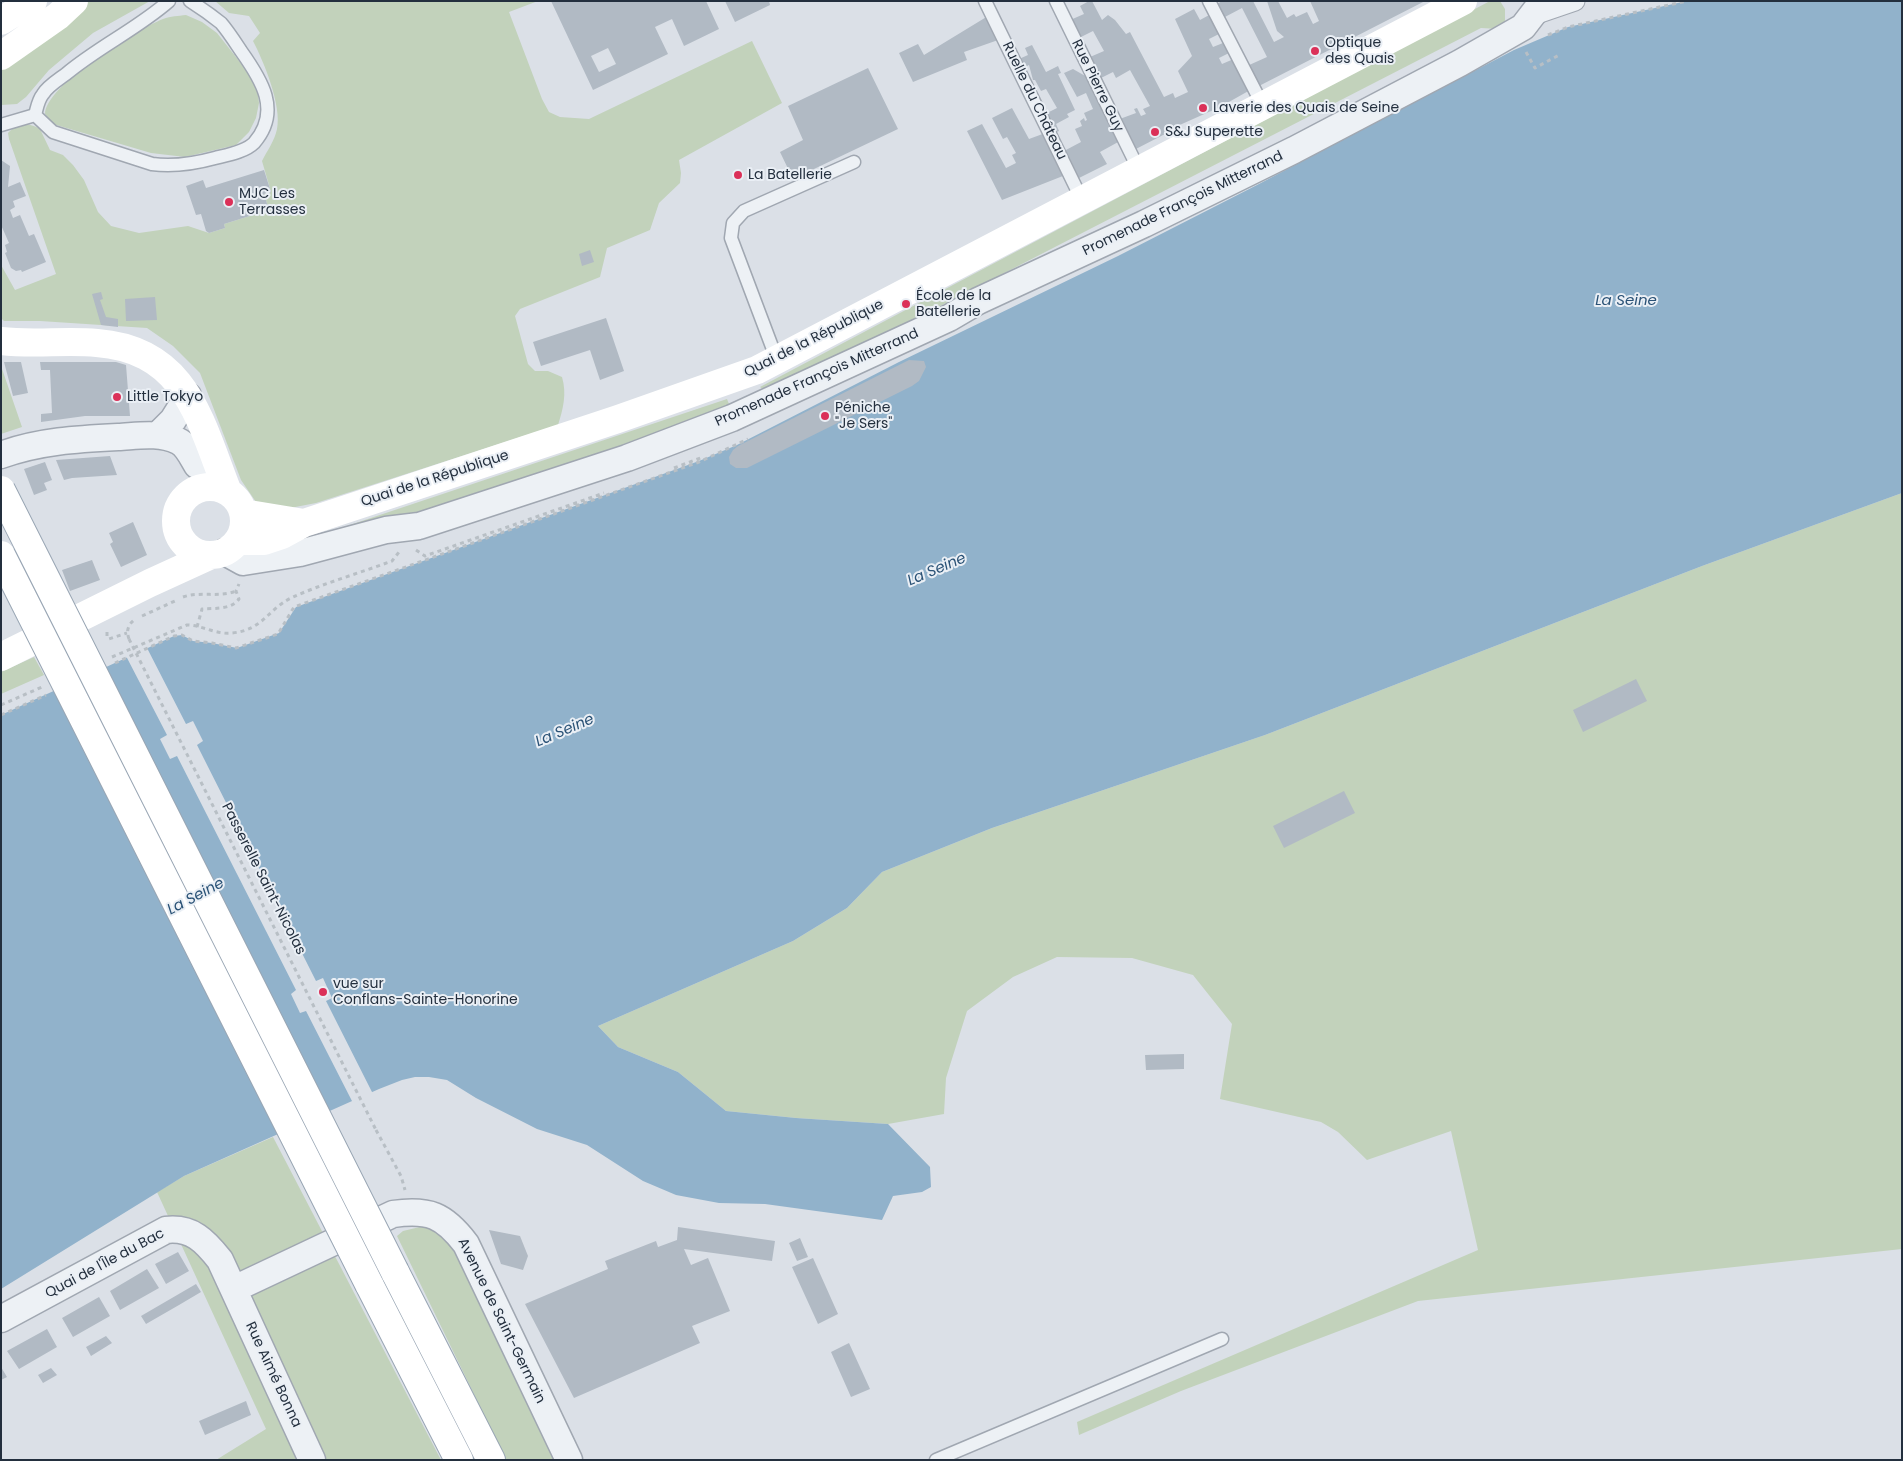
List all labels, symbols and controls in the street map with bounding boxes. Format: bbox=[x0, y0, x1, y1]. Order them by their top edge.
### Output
place label: Optique des Quais bbox=[1325, 35, 1394, 68]
street label: Rue Pierre Guy bbox=[1067, 37, 1127, 135]
street label: Ruelle du Château bbox=[998, 39, 1070, 163]
marker: Optique des Quais bbox=[1309, 45, 1321, 57]
place label: Laverie des Quais de Seine bbox=[1213, 100, 1399, 116]
marker: Laverie des Quais de Seine bbox=[1197, 102, 1209, 114]
place label: S&J Superette bbox=[1165, 124, 1263, 140]
marker: S&J Superette bbox=[1149, 126, 1161, 138]
street label: Promenade François Mitterrand bbox=[1080, 148, 1286, 260]
place label: La Batellerie bbox=[748, 167, 832, 183]
marker: La Batellerie bbox=[732, 169, 744, 181]
place label: MJC Les Terrasses bbox=[239, 186, 306, 218]
marker: MJC Les Terrasses bbox=[223, 196, 235, 208]
place label: École de la Batellerie bbox=[916, 288, 991, 321]
water label: La Seine bbox=[1595, 292, 1657, 310]
street label: Quai de la République bbox=[741, 297, 887, 381]
marker: École de la Batellerie bbox=[900, 298, 912, 310]
street label: Promenade François Mitterrand bbox=[713, 325, 921, 431]
place label: Little Tokyo bbox=[127, 389, 203, 405]
marker: Little Tokyo bbox=[111, 391, 123, 403]
place label: Péniche "Je Sers" bbox=[835, 400, 892, 432]
marker: Péniche "Je Sers" bbox=[819, 410, 831, 422]
street label: Quai de la République bbox=[359, 447, 511, 511]
water label: La Seine bbox=[905, 550, 969, 590]
water label: La Seine bbox=[533, 711, 597, 751]
street label: Passerelle Saint-Nicolas bbox=[217, 800, 309, 958]
water label: La Seine bbox=[165, 875, 227, 919]
place label: vue sur Conflans-Sainte-Honorine bbox=[333, 976, 518, 1009]
marker: vue sur Conflans-Sainte-Honorine bbox=[317, 986, 329, 998]
street label: Quai de l'Île du Bac bbox=[43, 1226, 167, 1302]
street label: Avenue de Saint-Germain bbox=[454, 1235, 548, 1407]
street label: Rue Aimé Bonna bbox=[241, 1320, 305, 1430]

